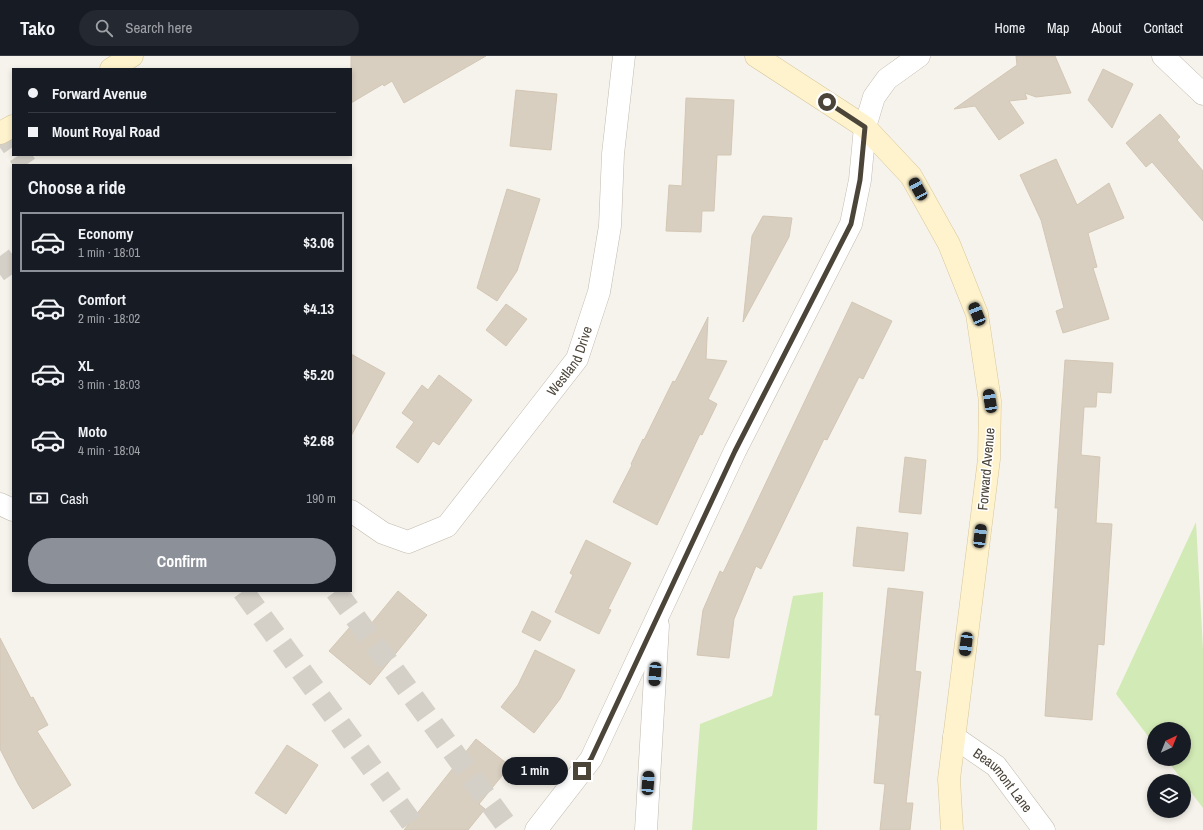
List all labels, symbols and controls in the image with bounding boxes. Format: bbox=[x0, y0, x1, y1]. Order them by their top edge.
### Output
search box bbox=[79, 10, 359, 46]
text: Tako bbox=[20, 15, 55, 41]
icon: search bbox=[93, 17, 115, 39]
text: Search here bbox=[125, 17, 192, 38]
text: Home bbox=[994, 19, 1025, 37]
text: Map bbox=[1047, 19, 1069, 37]
text: About bbox=[1091, 19, 1121, 37]
text: Contact bbox=[1143, 19, 1183, 37]
text: Forward Avenue bbox=[52, 83, 147, 104]
route start bbox=[818, 93, 836, 111]
text: Mount Royal Road bbox=[52, 121, 160, 142]
text: Choose a ride bbox=[28, 175, 126, 200]
car bbox=[907, 176, 929, 202]
text: Economy bbox=[78, 223, 133, 244]
icon: car bbox=[30, 224, 66, 260]
text: $3.06 bbox=[303, 232, 334, 253]
text: 1 min · 18:01 bbox=[78, 244, 140, 261]
text: Comfort bbox=[78, 289, 126, 310]
icon: car bbox=[30, 290, 66, 326]
text: $4.13 bbox=[303, 298, 334, 319]
car bbox=[967, 301, 987, 327]
text: 2 min · 18:02 bbox=[78, 310, 140, 327]
street label: Westland Drive bbox=[543, 324, 596, 400]
text: XL bbox=[78, 355, 94, 376]
icon: car bbox=[30, 356, 66, 392]
text: $5.20 bbox=[303, 364, 334, 385]
text: 3 min · 18:03 bbox=[78, 376, 140, 393]
car bbox=[982, 388, 998, 414]
text: Moto bbox=[78, 421, 107, 442]
icon: car bbox=[30, 422, 66, 458]
street label: Forward Avenue bbox=[973, 427, 999, 511]
text: $2.68 bbox=[303, 430, 334, 451]
text: 4 min · 18:04 bbox=[78, 442, 140, 459]
icon: cash bbox=[28, 487, 50, 509]
text: Cash bbox=[60, 488, 89, 509]
text: 190 m bbox=[306, 490, 336, 507]
car bbox=[973, 523, 987, 549]
button: Confirm bbox=[28, 538, 336, 584]
car bbox=[959, 631, 973, 657]
car bbox=[648, 662, 662, 686]
north arrow bbox=[1147, 722, 1191, 766]
map controls bbox=[1147, 722, 1191, 818]
street label: Beaumont Lane bbox=[970, 744, 1037, 816]
callout: 1 min bbox=[502, 757, 568, 785]
text: 1 min bbox=[521, 762, 549, 779]
route end bbox=[573, 762, 591, 780]
car bbox=[641, 771, 655, 795]
button: layers bbox=[1147, 774, 1191, 818]

